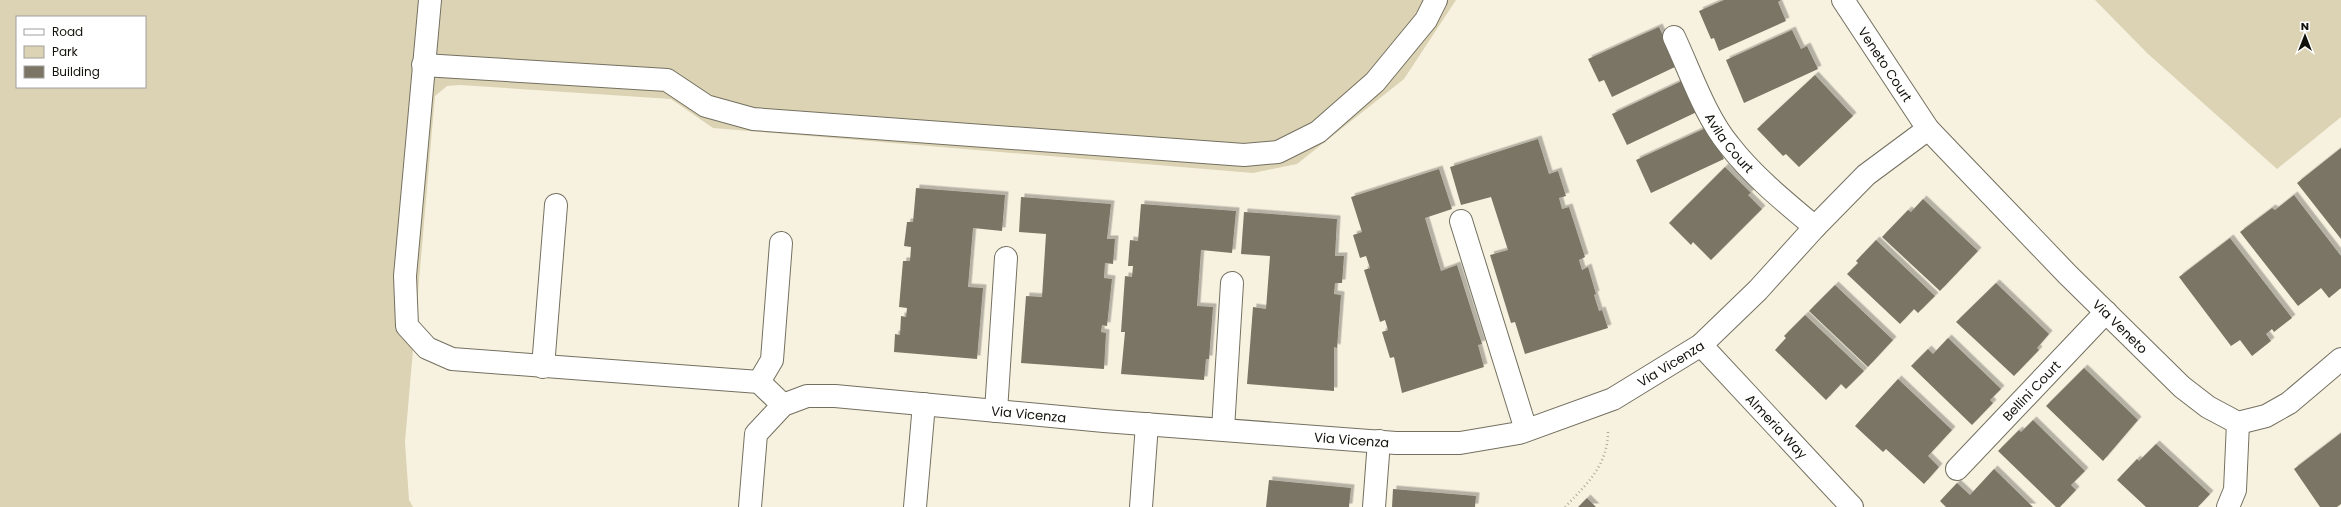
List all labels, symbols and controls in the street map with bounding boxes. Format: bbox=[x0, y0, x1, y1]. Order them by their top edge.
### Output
legend bbox=[16, 16, 146, 88]
north arrow bbox=[2285, 16, 2325, 56]
text: N bbox=[2301, 18, 2309, 34]
text: Road bbox=[52, 23, 83, 40]
street label: Veneto Court bbox=[1853, 23, 1917, 106]
text: Park bbox=[52, 43, 79, 60]
text: Building bbox=[52, 63, 100, 80]
street label: Avila Court bbox=[1700, 110, 1758, 178]
street label: Via Veneto bbox=[2088, 295, 2152, 358]
street label: Via Vicenza bbox=[1634, 336, 1708, 392]
street label: Bellini Court bbox=[1998, 356, 2065, 425]
street label: Almeria Way bbox=[1741, 390, 1812, 464]
street label: Via Vicenza bbox=[990, 402, 1067, 427]
street label: Via Vicenza bbox=[1313, 428, 1390, 452]

